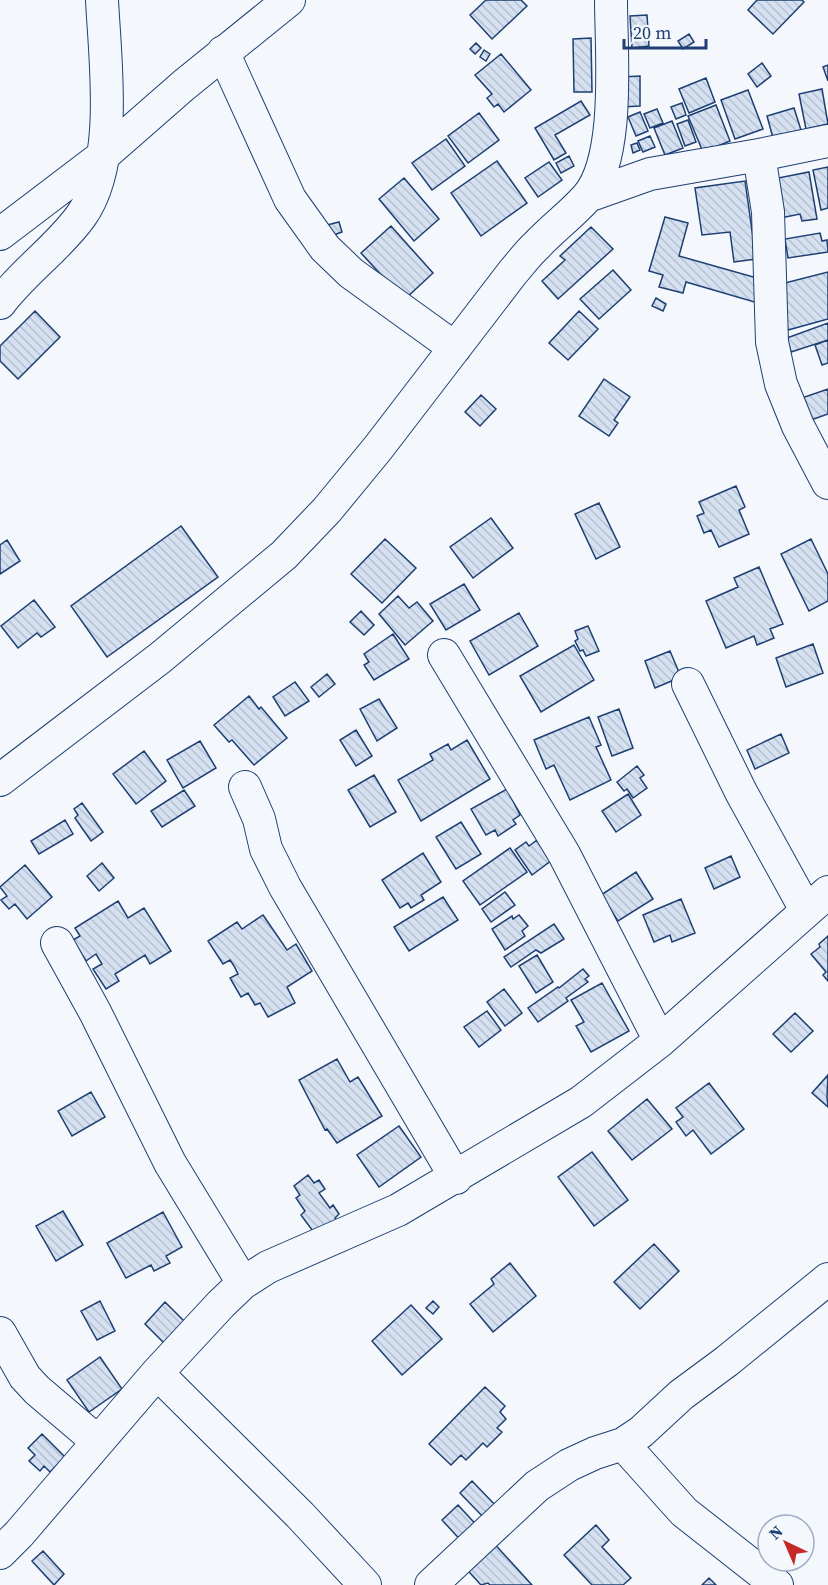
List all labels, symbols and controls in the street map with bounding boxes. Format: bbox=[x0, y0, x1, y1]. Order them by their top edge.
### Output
scale bar bbox=[624, 12, 706, 50]
text: 20 m bbox=[633, 20, 671, 45]
north arrow bbox=[756, 1513, 816, 1573]
text: N bbox=[764, 1520, 788, 1544]

